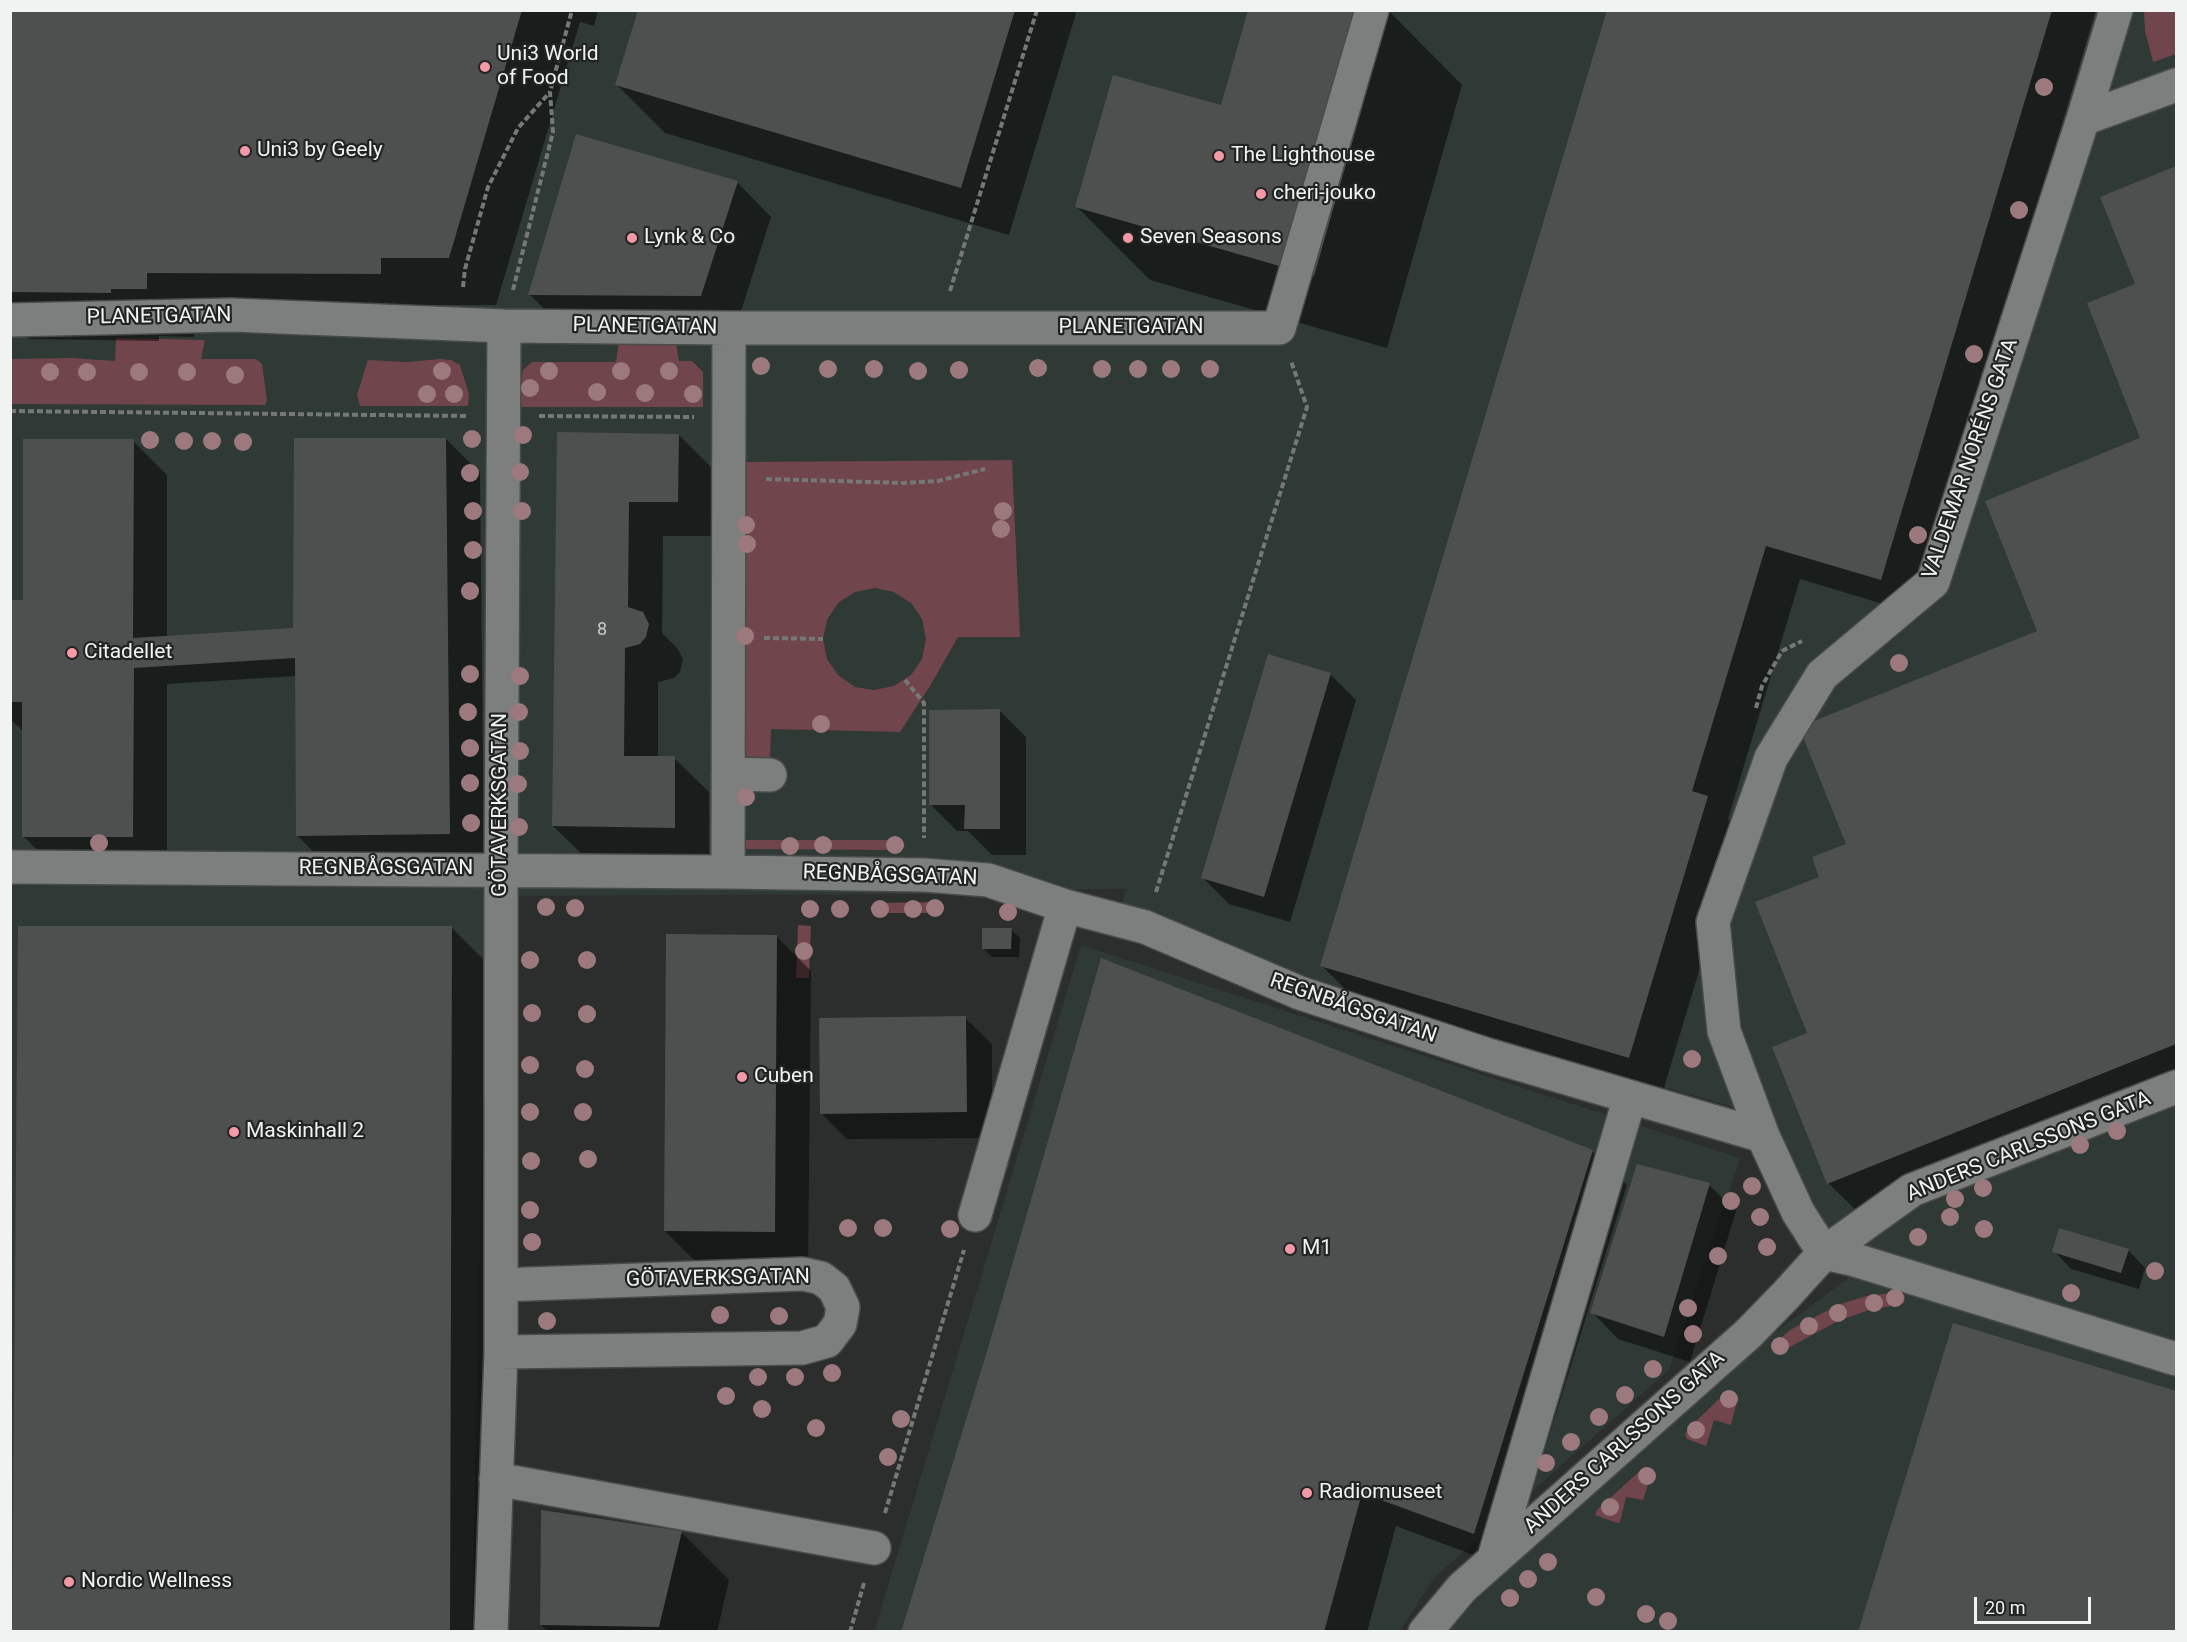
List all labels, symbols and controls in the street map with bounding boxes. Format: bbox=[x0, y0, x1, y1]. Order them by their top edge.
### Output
place label: Uni3 World of Food bbox=[497, 42, 599, 92]
marker: Uni3 World of Food bbox=[478, 60, 492, 74]
place label: Uni3 by Geely bbox=[257, 138, 383, 164]
place label: The Lighthouse bbox=[1231, 143, 1375, 169]
marker: Uni3 by Geely bbox=[238, 144, 252, 158]
marker: The Lighthouse bbox=[1212, 149, 1226, 163]
place label: cheri-jouko bbox=[1273, 181, 1376, 207]
marker: cheri-jouko bbox=[1254, 187, 1268, 201]
place label: Lynk & Co bbox=[644, 225, 735, 251]
place label: Seven Seasons bbox=[1140, 225, 1282, 251]
marker: Lynk & Co bbox=[625, 231, 639, 245]
marker: Seven Seasons bbox=[1121, 231, 1135, 245]
street label: PLANETGATAN bbox=[86, 303, 232, 331]
street label: PLANETGATAN bbox=[572, 313, 718, 341]
street label: PLANETGATAN bbox=[1059, 315, 1203, 341]
street label: VALDEMAR NORÉNS GATA bbox=[1918, 335, 2024, 583]
house number: 8 bbox=[597, 619, 607, 641]
place label: Citadellet bbox=[84, 640, 172, 666]
marker: Citadellet bbox=[65, 646, 79, 660]
street label: GÖTAVERKSGATAN bbox=[488, 713, 514, 897]
street label: REGNBÅGSGATAN bbox=[299, 856, 473, 882]
street label: REGNBÅGSGATAN bbox=[802, 860, 978, 892]
street label: REGNBÅGSGATAN bbox=[1266, 969, 1440, 1049]
place label: Cuben bbox=[754, 1064, 814, 1090]
marker: Cuben bbox=[735, 1070, 749, 1084]
street label: ANDERS CARLSSONS GATA bbox=[1903, 1086, 2155, 1208]
place label: Maskinhall 2 bbox=[246, 1119, 364, 1145]
marker: Maskinhall 2 bbox=[227, 1125, 241, 1139]
place label: M1 bbox=[1302, 1236, 1332, 1262]
marker: M1 bbox=[1283, 1242, 1297, 1256]
street label: GÖTAVERKSGATAN bbox=[626, 1265, 810, 1293]
street label: ANDERS CARLSSONS GATA bbox=[1520, 1346, 1730, 1540]
place label: Radiomuseet bbox=[1319, 1480, 1442, 1506]
marker: Radiomuseet bbox=[1300, 1486, 1314, 1500]
place label: Nordic Wellness bbox=[81, 1569, 232, 1595]
marker: Nordic Wellness bbox=[62, 1575, 76, 1589]
scale bar bbox=[1977, 1585, 2094, 1623]
text: 20 m bbox=[1985, 1597, 2025, 1618]

